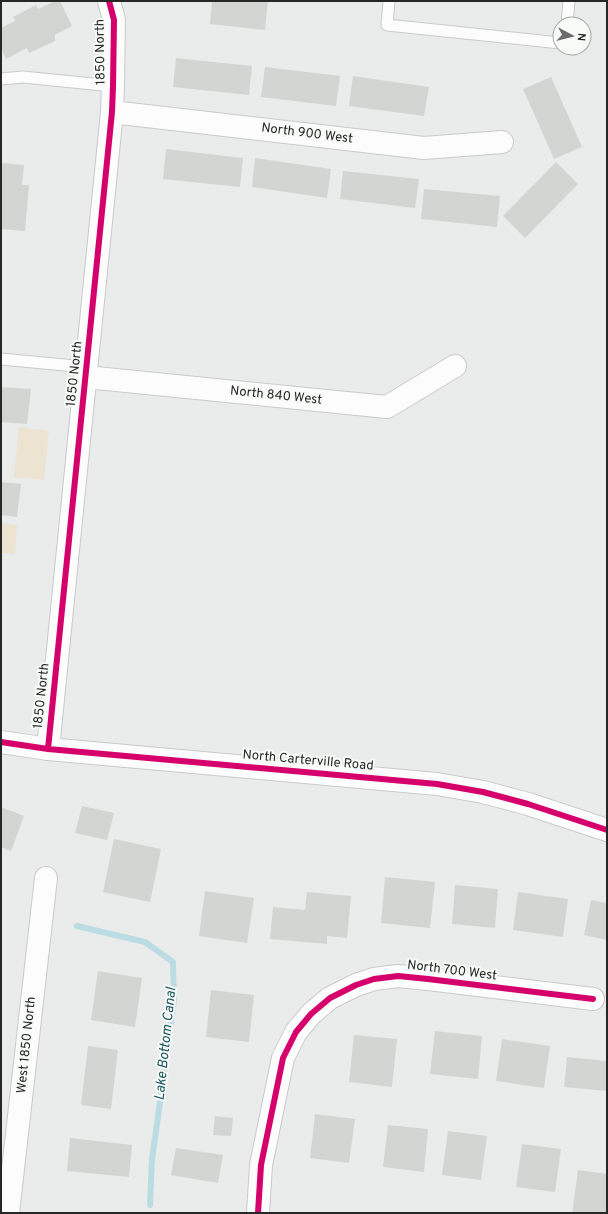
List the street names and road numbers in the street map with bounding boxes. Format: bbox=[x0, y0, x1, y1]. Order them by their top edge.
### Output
street label: 1850 North bbox=[92, 19, 110, 85]
street label: North 900 West bbox=[260, 120, 354, 148]
street label: 1850 North bbox=[64, 340, 86, 408]
street label: North 840 West bbox=[229, 383, 323, 409]
street label: 1850 North bbox=[31, 662, 53, 730]
street label: North Carterville Road bbox=[242, 747, 374, 775]
street label: North 700 West bbox=[406, 958, 498, 984]
street label: West 1850 North bbox=[14, 996, 40, 1094]

